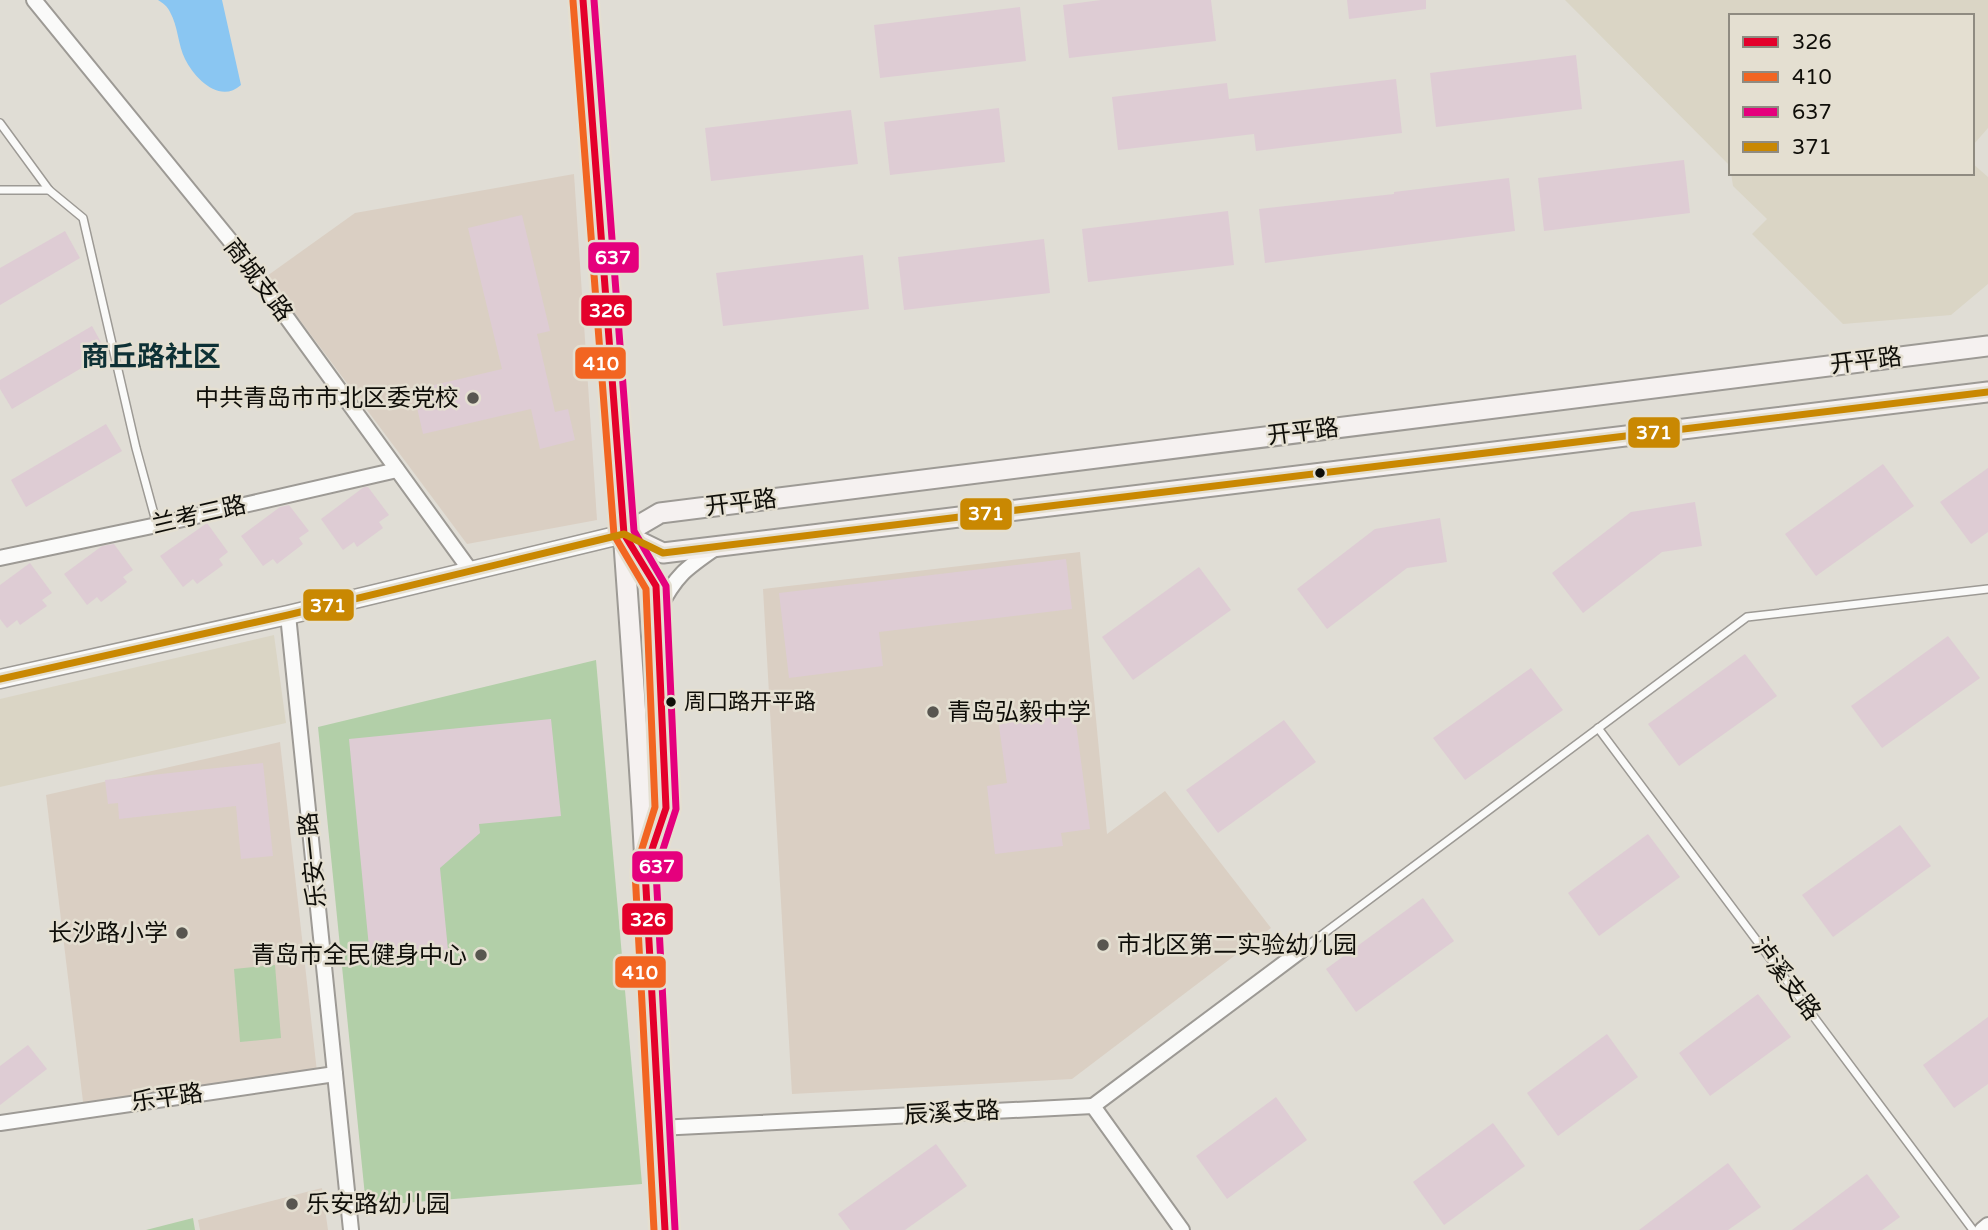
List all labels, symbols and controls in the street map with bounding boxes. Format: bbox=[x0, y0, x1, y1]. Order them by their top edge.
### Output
legend bbox=[1729, 14, 1974, 175]
text: 326 bbox=[1792, 30, 1832, 55]
text: 410 bbox=[1792, 65, 1832, 90]
text: 637 bbox=[1792, 100, 1832, 125]
text: 371 bbox=[1792, 135, 1832, 160]
street label: 商城支路 bbox=[218, 233, 298, 327]
line badge: 637 bbox=[587, 241, 640, 274]
text: 637 bbox=[595, 247, 631, 269]
line badge: 326 bbox=[580, 294, 633, 327]
text: 326 bbox=[589, 300, 625, 322]
district label: 商丘路社区 bbox=[81, 340, 221, 374]
street label: 开平路 bbox=[1829, 342, 1903, 380]
line badge: 410 bbox=[574, 346, 627, 380]
text: 410 bbox=[583, 353, 619, 375]
place label: 中共青岛市市北区委党校 bbox=[195, 384, 459, 413]
marker: 中共青岛市市北区委党校 bbox=[465, 390, 481, 406]
street label: 开平路 bbox=[1266, 413, 1340, 451]
line badge: 371 bbox=[1627, 416, 1681, 449]
text: 371 bbox=[1636, 422, 1672, 444]
unlabelled marker bbox=[1313, 466, 1327, 480]
street label: 开平路 bbox=[704, 484, 778, 522]
street label: 兰考三路 bbox=[149, 490, 249, 540]
line badge: 371 bbox=[959, 497, 1013, 531]
text: 371 bbox=[968, 503, 1004, 525]
line badge: 371 bbox=[302, 588, 355, 622]
text: 371 bbox=[310, 595, 346, 617]
place label: 周口路开平路 bbox=[684, 689, 816, 715]
marker: 周口路开平路 bbox=[664, 695, 678, 709]
place label: 青岛弘毅中学 bbox=[947, 698, 1091, 727]
marker: 青岛弘毅中学 bbox=[925, 704, 941, 720]
street label: 乐安一路 bbox=[294, 811, 332, 909]
line badge: 637 bbox=[631, 850, 684, 883]
text: 637 bbox=[639, 856, 675, 878]
line badge: 326 bbox=[621, 902, 674, 936]
text: 326 bbox=[630, 909, 666, 931]
place label: 长沙路小学 bbox=[48, 919, 168, 948]
marker: 长沙路小学 bbox=[174, 925, 190, 941]
place label: 市北区第二实验幼儿园 bbox=[1117, 931, 1357, 960]
street label: 泸溪支路 bbox=[1746, 932, 1826, 1026]
marker: 市北区第二实验幼儿园 bbox=[1095, 937, 1111, 953]
place label: 青岛市全民健身中心 bbox=[251, 941, 467, 970]
marker: 青岛市全民健身中心 bbox=[473, 947, 489, 963]
line badge: 410 bbox=[614, 955, 667, 989]
text: 410 bbox=[622, 962, 658, 984]
street label: 乐平路 bbox=[129, 1079, 205, 1117]
street label: 辰溪支路 bbox=[903, 1096, 1001, 1130]
place label: 乐安路幼儿园 bbox=[306, 1190, 450, 1219]
marker: 乐安路幼儿园 bbox=[284, 1196, 300, 1212]

